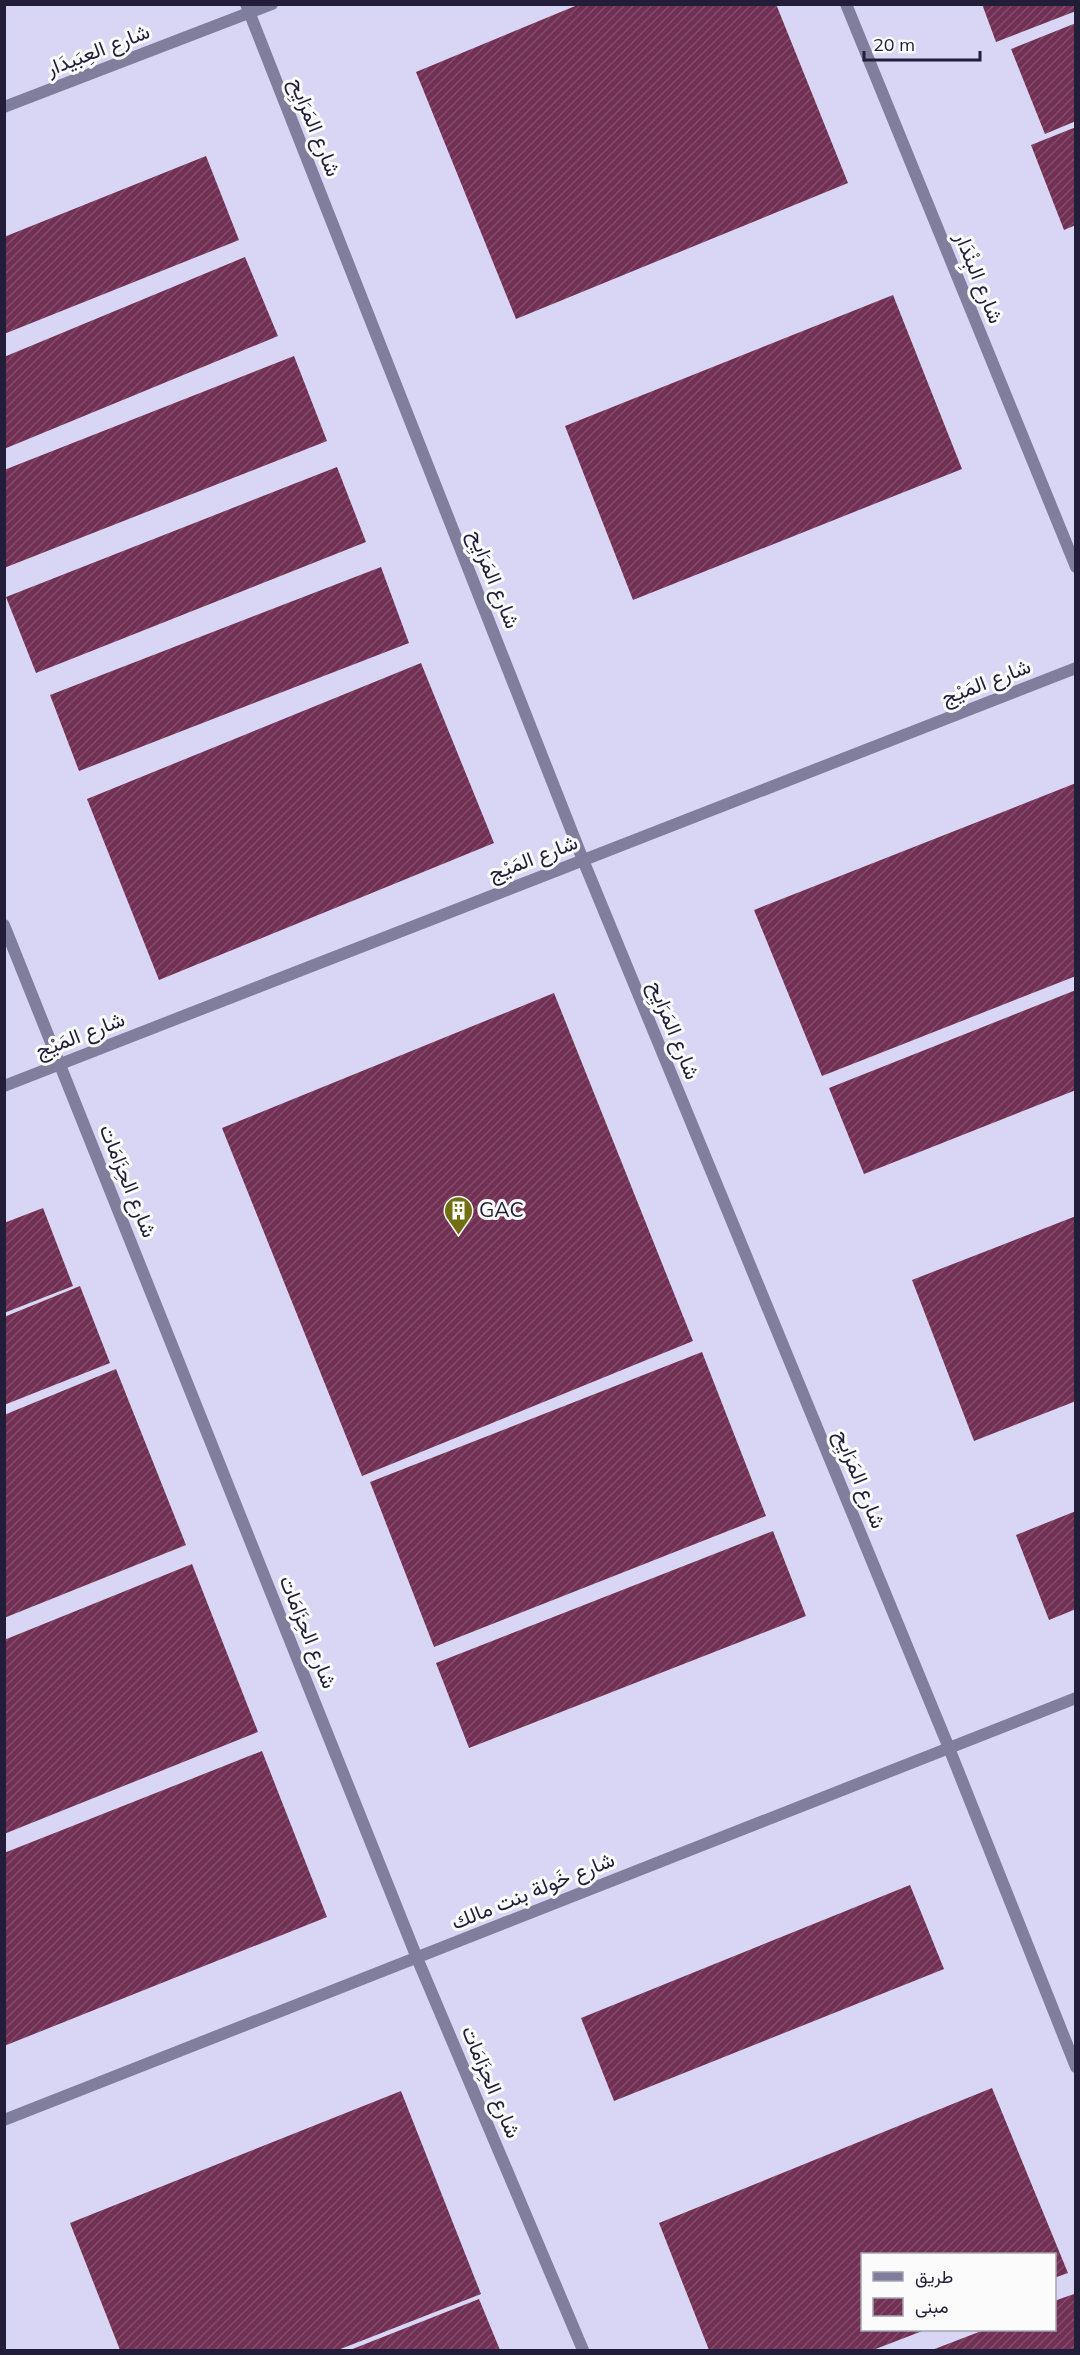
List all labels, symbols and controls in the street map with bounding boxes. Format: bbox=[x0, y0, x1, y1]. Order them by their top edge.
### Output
street label: شارع العِبَيدَار bbox=[41, 17, 154, 83]
scale bar bbox=[864, 24, 980, 62]
text: 20 m bbox=[873, 33, 915, 56]
street label: شارع المَرَايِح bbox=[280, 73, 348, 181]
street label: شارع البِنْدَار bbox=[945, 227, 1010, 329]
street label: شارع المَرَايِح bbox=[459, 525, 527, 633]
street label: شارع المَيْج bbox=[937, 652, 1035, 712]
street label: شارع المَيْج bbox=[484, 828, 582, 888]
street label: شارع المَرَايِح bbox=[639, 976, 707, 1084]
street label: شارع المَيْج bbox=[31, 1005, 129, 1065]
street label: شارع الحِزَامَات bbox=[93, 1120, 163, 1242]
building icon: GAC bbox=[442, 1194, 474, 1236]
place label: GAC bbox=[479, 1196, 524, 1222]
street label: شارع المَرَايِح bbox=[825, 1425, 893, 1533]
street label: شارع الحِزَامَات bbox=[273, 1571, 343, 1693]
street label: شارع خَولة بنت مالك bbox=[447, 1845, 619, 1937]
street label: شارع الحِزَامَات bbox=[455, 2022, 527, 2142]
legend bbox=[861, 2253, 1056, 2331]
text: طريق bbox=[915, 2265, 953, 2288]
text: مبنى bbox=[915, 2295, 949, 2318]

